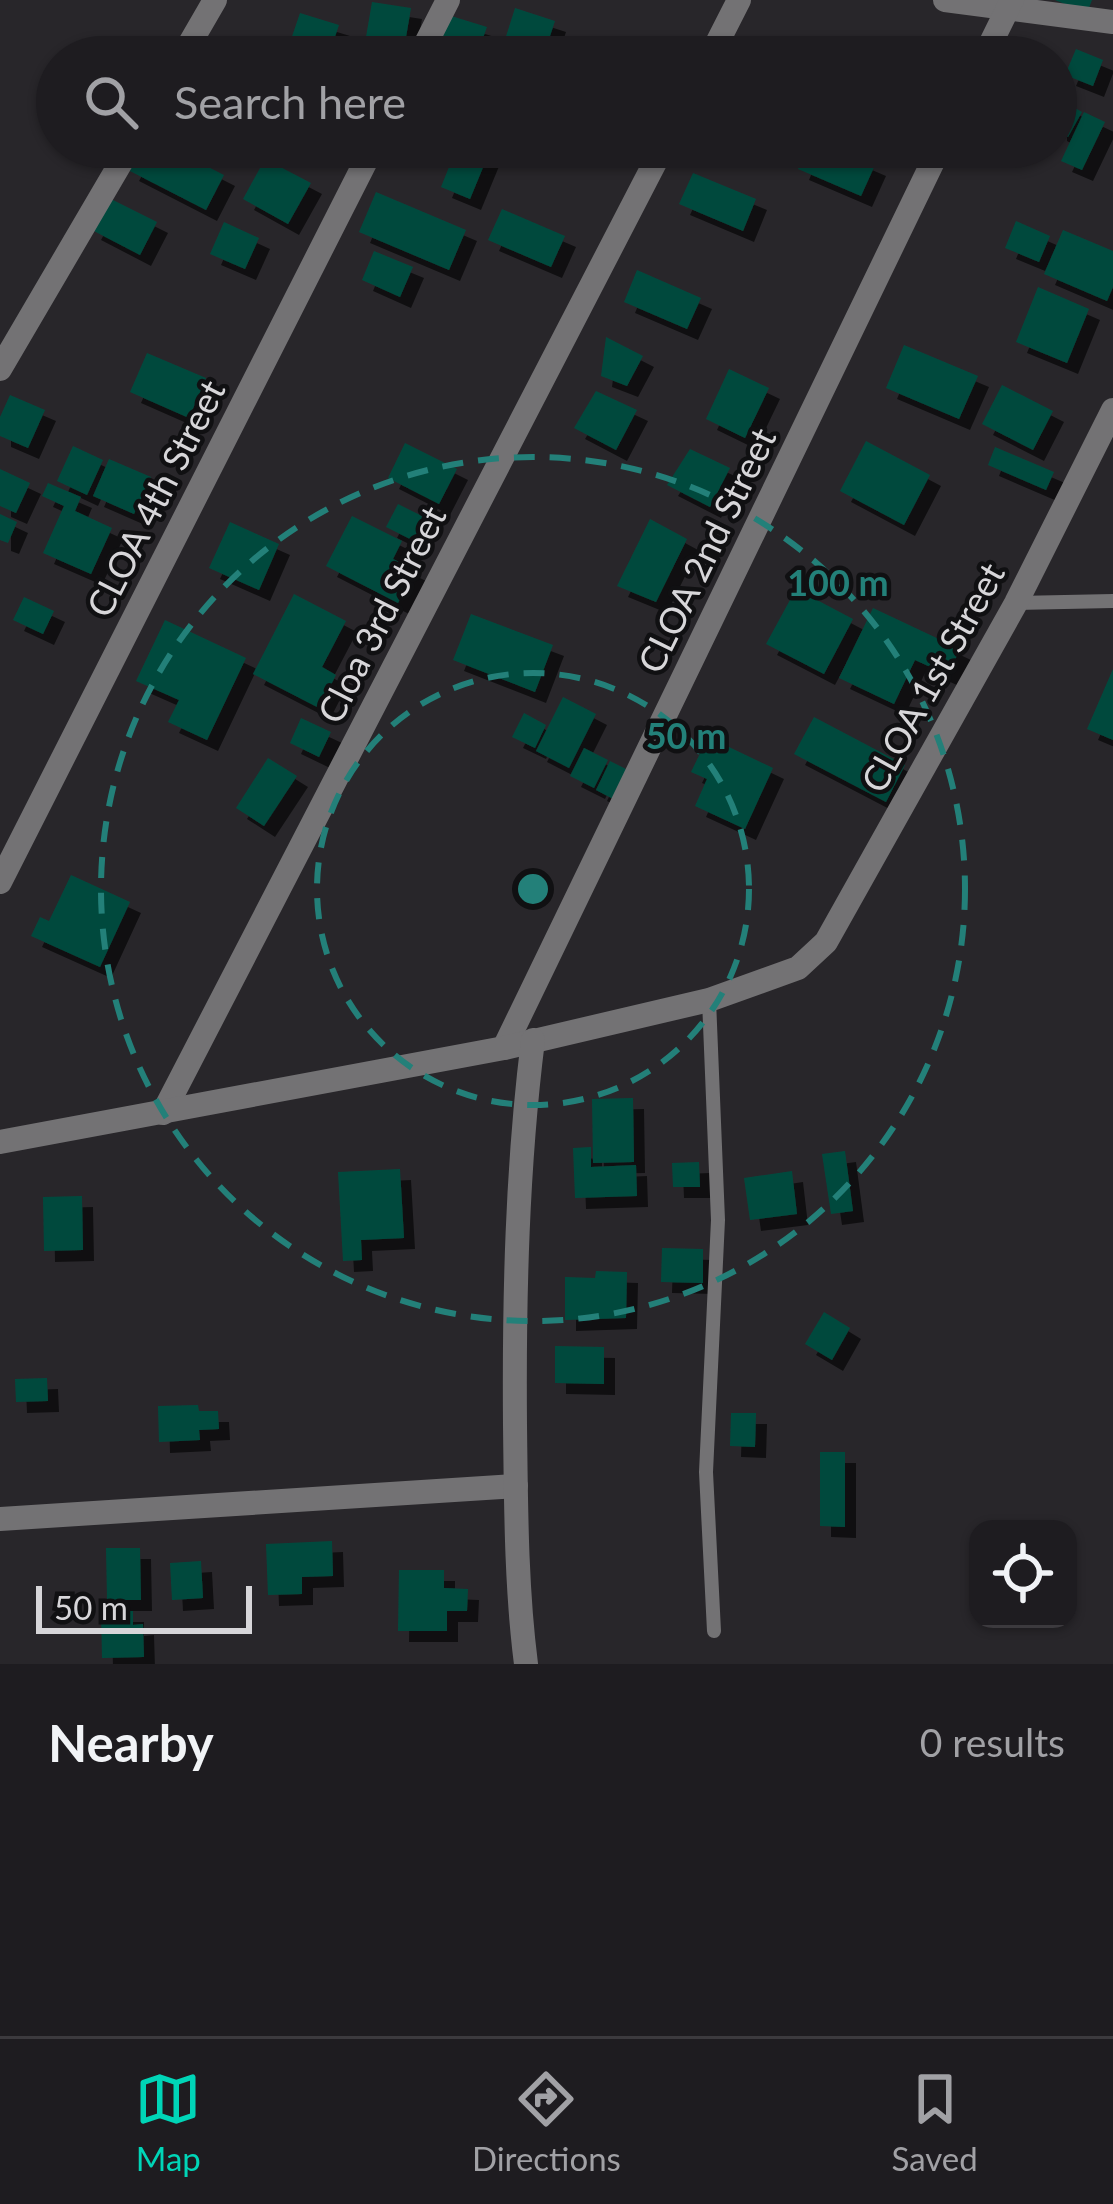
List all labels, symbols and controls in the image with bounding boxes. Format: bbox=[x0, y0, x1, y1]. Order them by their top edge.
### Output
search box bbox=[36, 36, 1077, 168]
icon: search bbox=[78, 69, 144, 135]
text: Search here bbox=[174, 75, 406, 129]
street label: CLOA 4th Street bbox=[76, 372, 234, 624]
street label: CLOA 2nd Street bbox=[628, 420, 784, 680]
street label: Cloa 3rd Street bbox=[307, 498, 455, 730]
street label: CLOA 1st Street bbox=[851, 555, 1013, 799]
text: 100 m bbox=[787, 560, 889, 604]
text: 50 m bbox=[646, 713, 726, 757]
centre of rings bbox=[512, 868, 554, 910]
map controls bbox=[969, 1520, 1077, 1628]
button: locate bbox=[969, 1520, 1077, 1628]
scale bar bbox=[36, 1580, 252, 1633]
text: 50 m bbox=[54, 1587, 128, 1627]
text: Nearby bbox=[48, 1712, 214, 1773]
text: 0 results bbox=[920, 1719, 1065, 1765]
tab: Map bbox=[135, 2066, 201, 2178]
tab: Directions bbox=[472, 2066, 621, 2178]
tab: Saved bbox=[891, 2066, 978, 2178]

